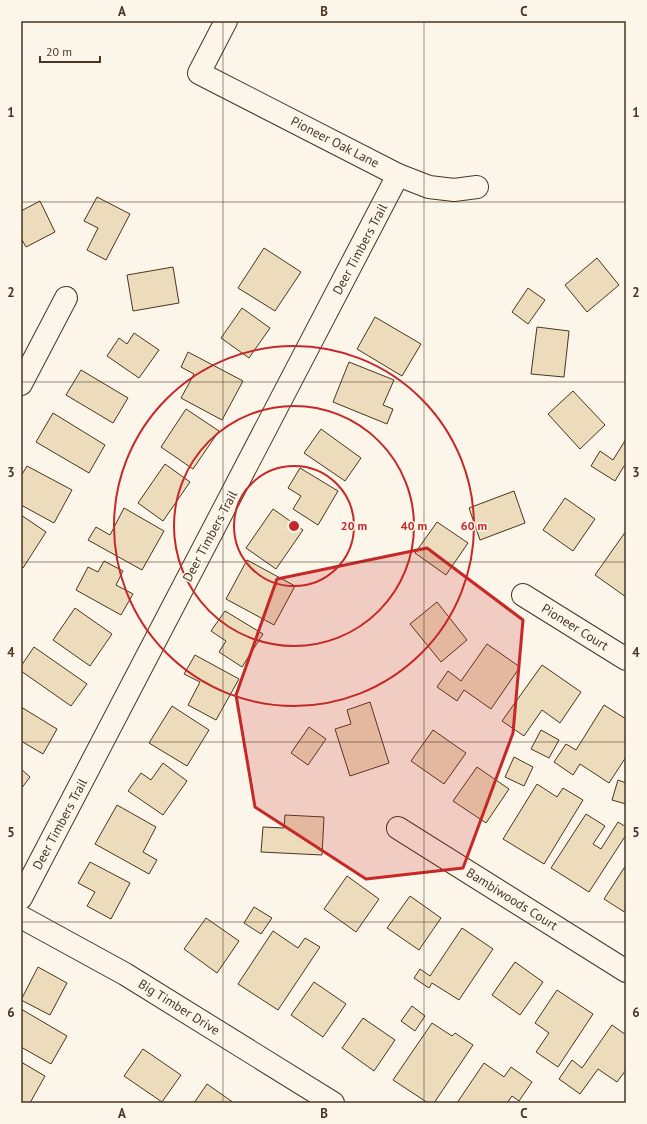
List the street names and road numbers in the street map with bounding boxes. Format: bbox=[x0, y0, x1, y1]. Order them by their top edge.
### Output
street label: Pioneer Oak Lane bbox=[288, 112, 382, 172]
street label: Deer Timbers Trail bbox=[329, 200, 391, 298]
street label: Deer Timbers Trail bbox=[179, 487, 241, 585]
street label: Pioneer Court bbox=[538, 600, 612, 655]
street label: Deer Timbers Trail bbox=[29, 775, 91, 873]
street label: Bambiwoods Court bbox=[463, 864, 561, 934]
street label: Big Timber Drive bbox=[135, 975, 223, 1039]

